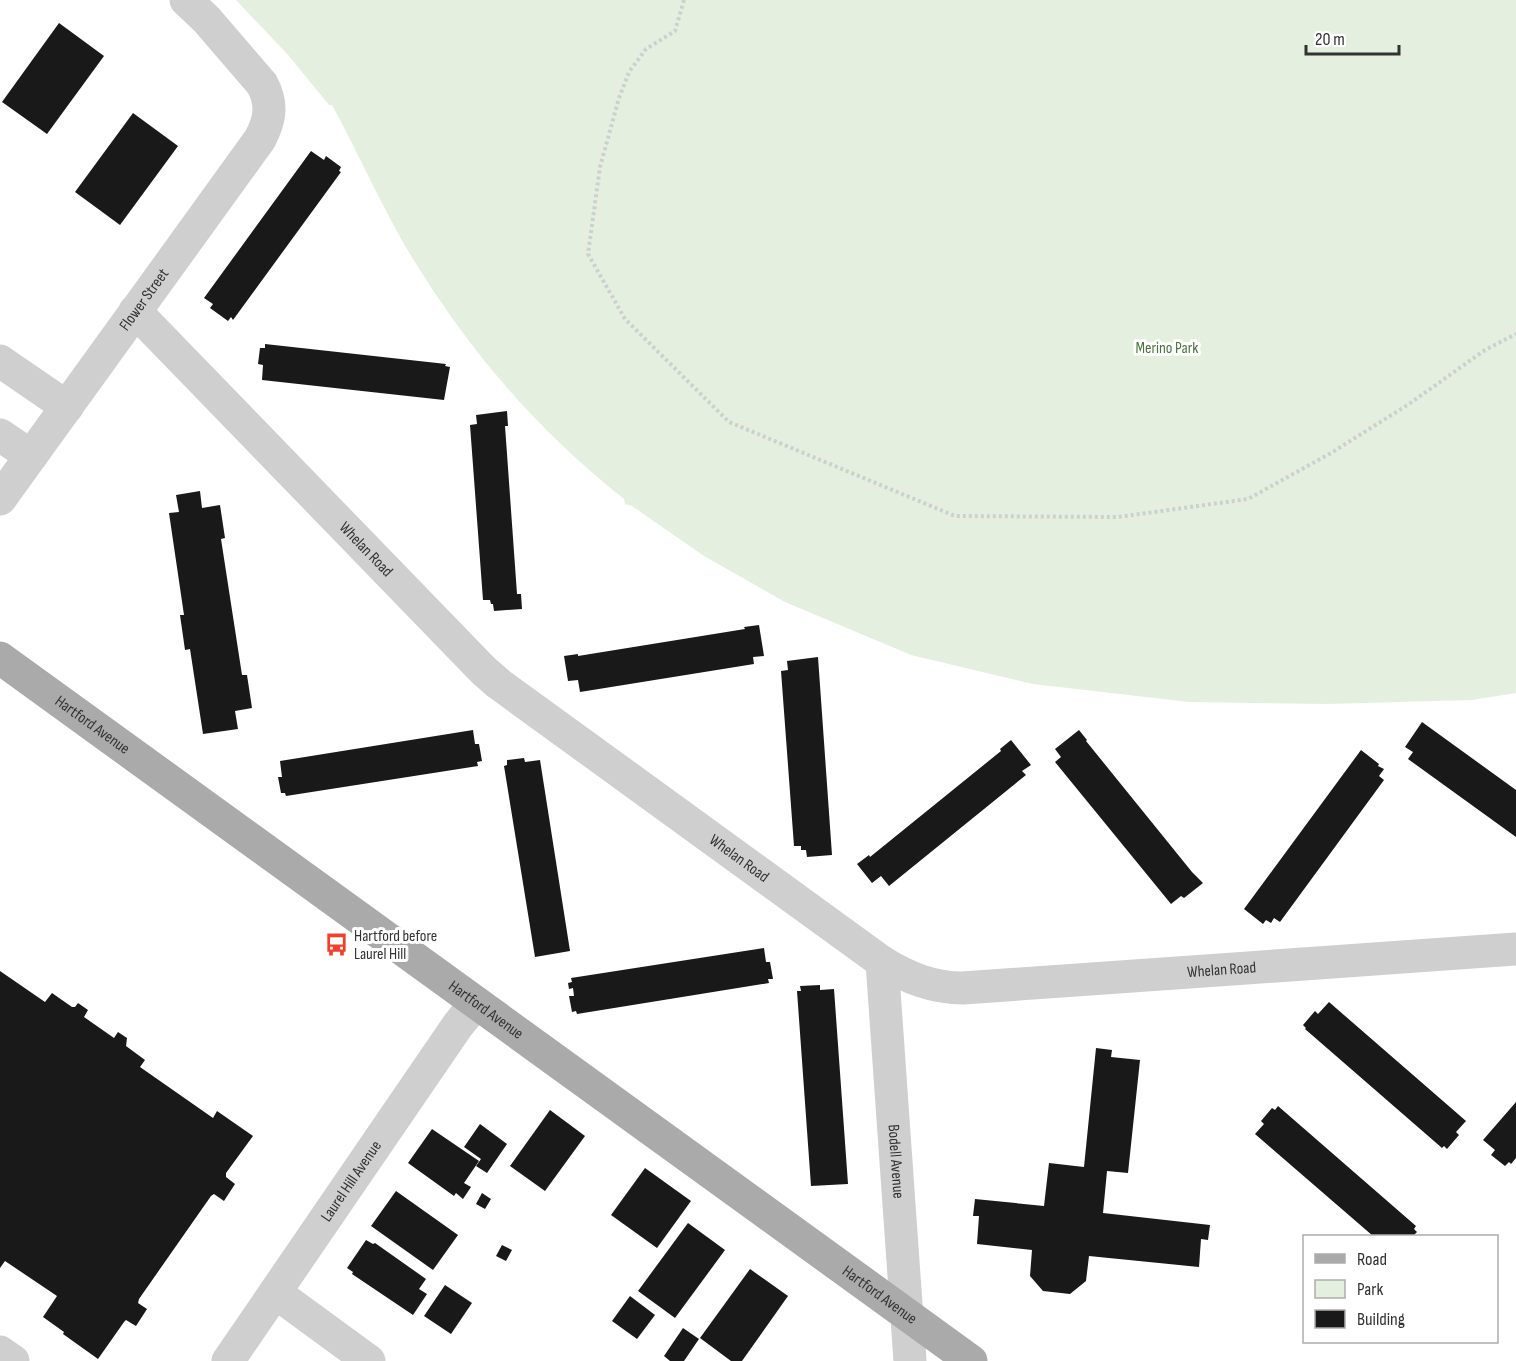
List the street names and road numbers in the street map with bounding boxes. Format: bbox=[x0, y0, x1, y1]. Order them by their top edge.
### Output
street label: Flower Street bbox=[115, 265, 173, 334]
street label: Whelan Road bbox=[335, 518, 397, 581]
street label: Hartford Avenue bbox=[51, 691, 133, 758]
street label: Whelan Road bbox=[706, 830, 773, 886]
street label: Whelan Road bbox=[1187, 958, 1257, 982]
street label: Hartford Avenue bbox=[445, 976, 527, 1043]
street label: Bodell Avenue bbox=[884, 1124, 908, 1199]
street label: Laurel Hill Avenue bbox=[317, 1137, 386, 1225]
street label: Hartford Avenue bbox=[839, 1261, 921, 1328]

